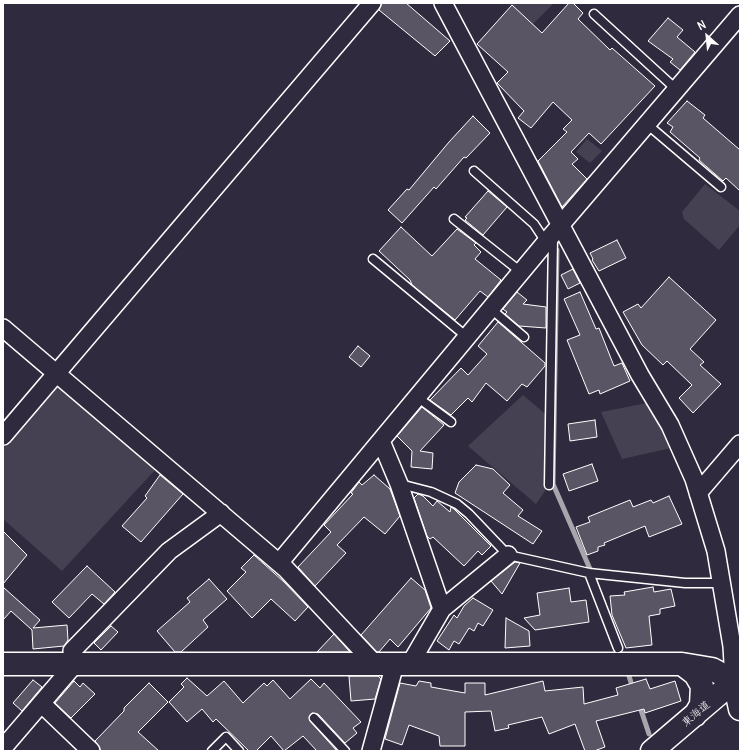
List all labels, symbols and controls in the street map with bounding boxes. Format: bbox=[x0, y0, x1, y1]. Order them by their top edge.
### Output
north arrow bbox=[687, 16, 727, 56]
text: N bbox=[695, 17, 708, 33]
street label: 東海道 bbox=[679, 698, 713, 730]

